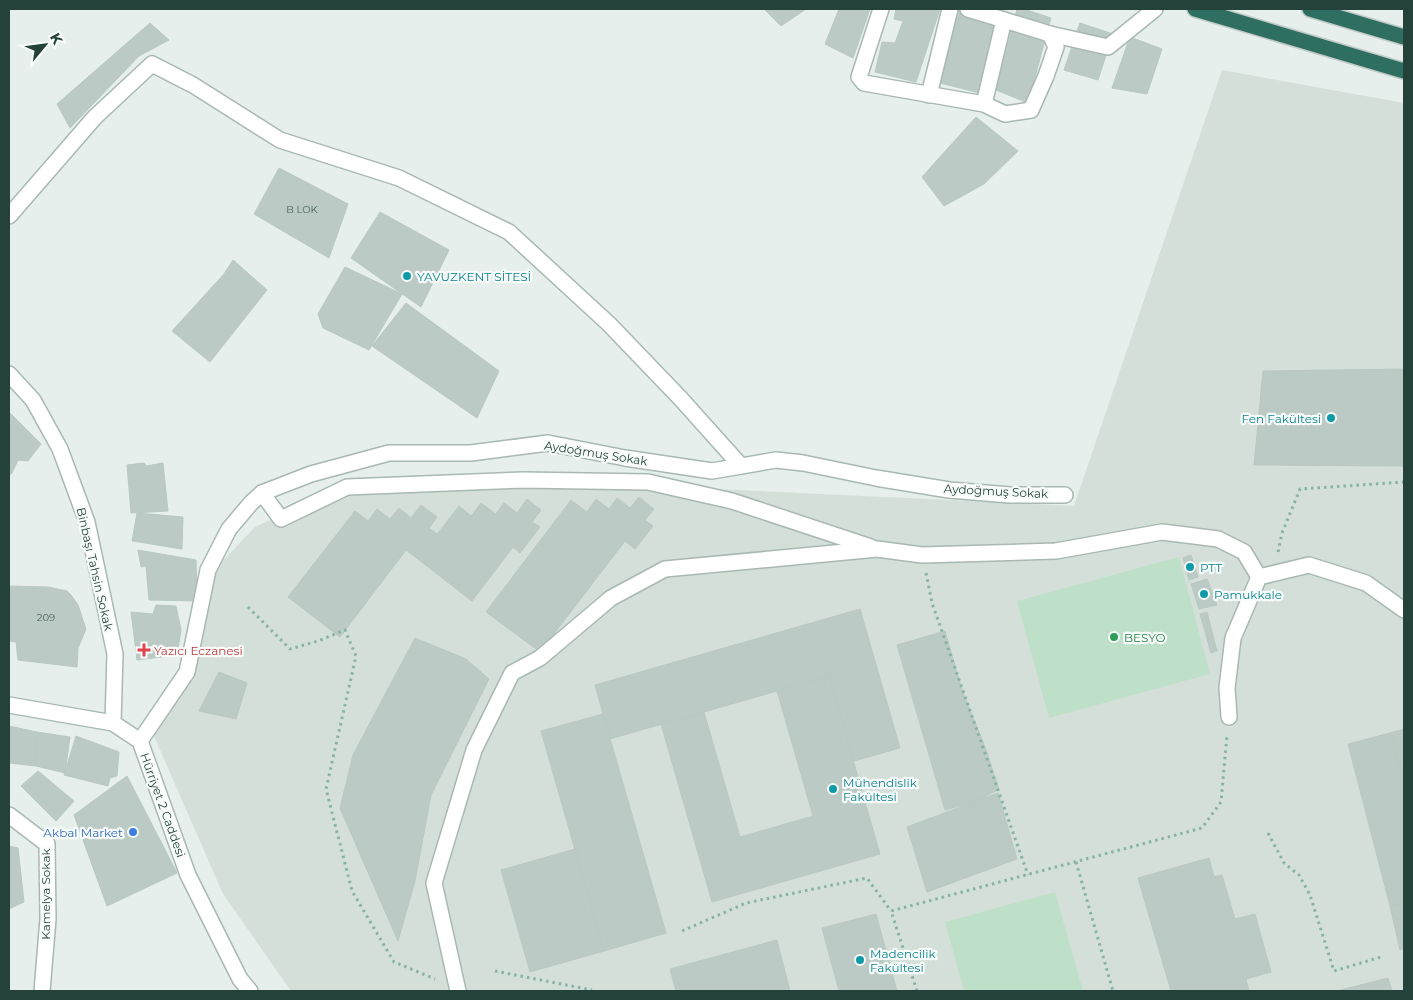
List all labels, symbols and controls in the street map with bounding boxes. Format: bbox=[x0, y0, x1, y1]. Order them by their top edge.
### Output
north arrow bbox=[20, 20, 70, 70]
text: K bbox=[46, 30, 67, 48]
house number: B LOK bbox=[286, 203, 319, 216]
place label: YAVUZKENT SİTESİ bbox=[417, 269, 531, 284]
marker: YAVUZKENT SİTESİ bbox=[401, 270, 413, 282]
place label: Fen Fakültesi bbox=[1241, 411, 1321, 426]
marker: Fen Fakültesi bbox=[1325, 412, 1337, 424]
street label: Aydoğmuş Sokak bbox=[543, 437, 650, 469]
street label: Aydoğmuş Sokak bbox=[943, 481, 1049, 501]
street label: Binbaşı Tahsin Sokak bbox=[74, 506, 117, 633]
place label: PTT bbox=[1200, 560, 1222, 575]
marker: PTT bbox=[1184, 561, 1196, 573]
place label: Pamukkale bbox=[1214, 587, 1282, 602]
marker: Pamukkale bbox=[1198, 588, 1210, 600]
house number: 209 bbox=[37, 611, 55, 624]
place label: BESYO bbox=[1124, 630, 1166, 645]
marker: BESYO bbox=[1108, 631, 1120, 643]
place label: Yazıcı Eczanesi bbox=[154, 643, 243, 658]
marker: Yazıcı Eczanesi bbox=[138, 644, 150, 656]
street label: Hürriyet 2 Caddesi bbox=[137, 751, 189, 859]
place label: Mühendislik Fakültesi bbox=[843, 775, 918, 804]
marker: Mühendislik Fakültesi bbox=[827, 783, 839, 795]
place label: Akbal Market bbox=[43, 825, 123, 840]
marker: Akbal Market bbox=[127, 826, 139, 838]
street label: Kamelya Sokak bbox=[38, 848, 53, 940]
place label: Madencilik Fakültesi bbox=[870, 946, 936, 975]
marker: Madencilik Fakültesi bbox=[854, 954, 866, 966]

